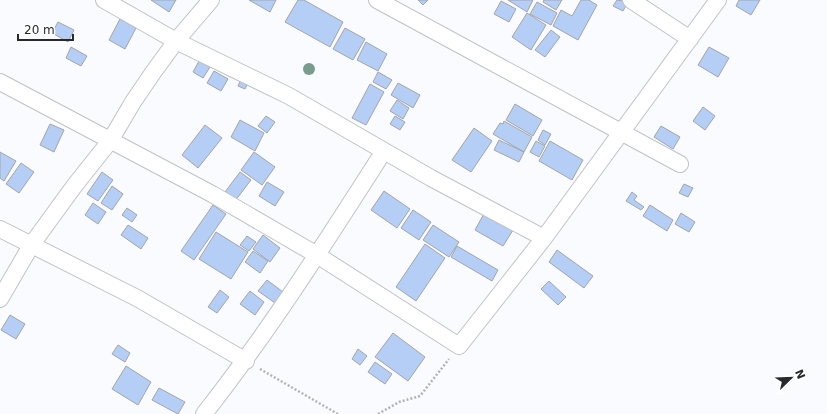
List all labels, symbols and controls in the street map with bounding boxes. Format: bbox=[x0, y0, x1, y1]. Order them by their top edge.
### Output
scale bar bbox=[18, 16, 73, 42]
text: 20 m bbox=[24, 23, 55, 37]
north arrow bbox=[771, 358, 811, 398]
text: N bbox=[792, 368, 808, 381]

